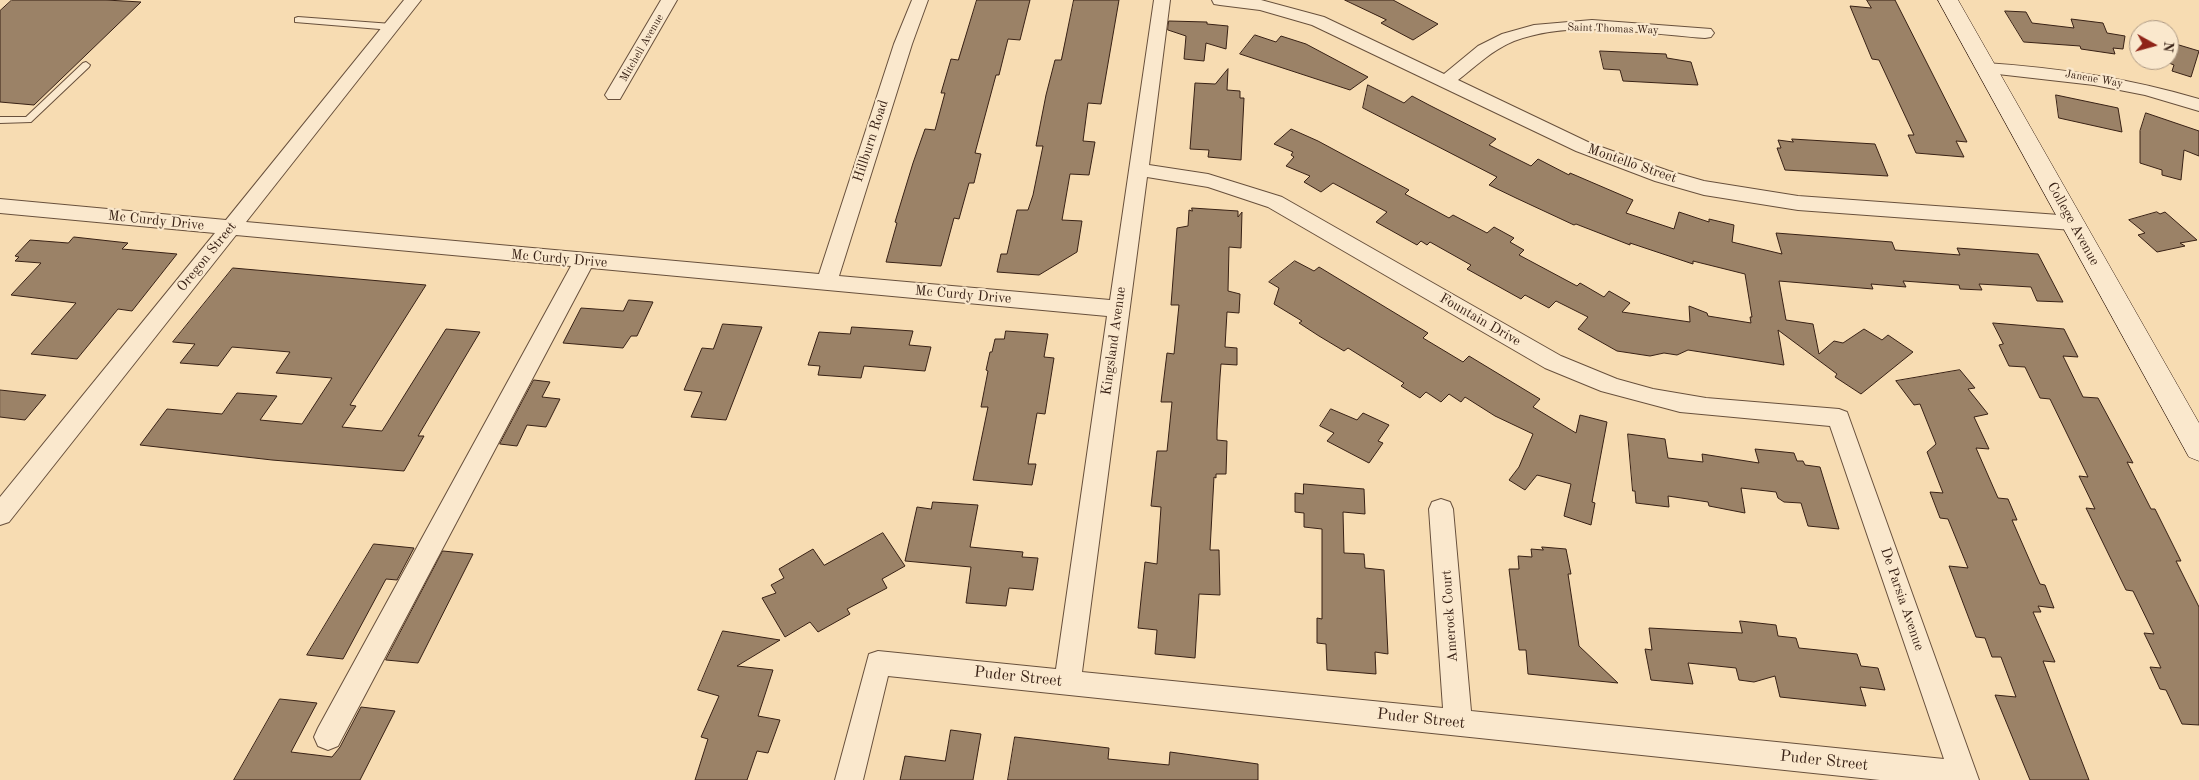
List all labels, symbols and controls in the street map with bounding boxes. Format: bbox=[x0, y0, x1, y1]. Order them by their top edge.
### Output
street label: Mitchell Avenue bbox=[617, 12, 667, 84]
north arrow bbox=[2129, 20, 2179, 70]
street label: Saint Thomas Way bbox=[1567, 21, 1659, 37]
text: N bbox=[2160, 41, 2175, 53]
street label: Janene Way bbox=[2064, 67, 2124, 91]
street label: Hillburn Road bbox=[850, 98, 892, 184]
street label: Montello Street bbox=[1585, 141, 1679, 187]
street label: College Avenue bbox=[2043, 179, 2103, 269]
street label: Mc Curdy Drive bbox=[107, 208, 205, 234]
street label: Oregon Street bbox=[174, 219, 240, 295]
street label: Mc Curdy Drive bbox=[510, 246, 608, 272]
street label: Mc Curdy Drive bbox=[914, 282, 1012, 308]
street label: Kingsland Avenue bbox=[1098, 286, 1130, 396]
street label: Fountain Drive bbox=[1436, 290, 1524, 350]
street label: De Parsia Avenue bbox=[1876, 545, 1928, 653]
street label: Amerock Court bbox=[1438, 569, 1462, 663]
street label: Puder Street bbox=[973, 663, 1063, 691]
street label: Puder Street bbox=[1376, 705, 1466, 733]
street label: Puder Street bbox=[1779, 747, 1869, 775]

